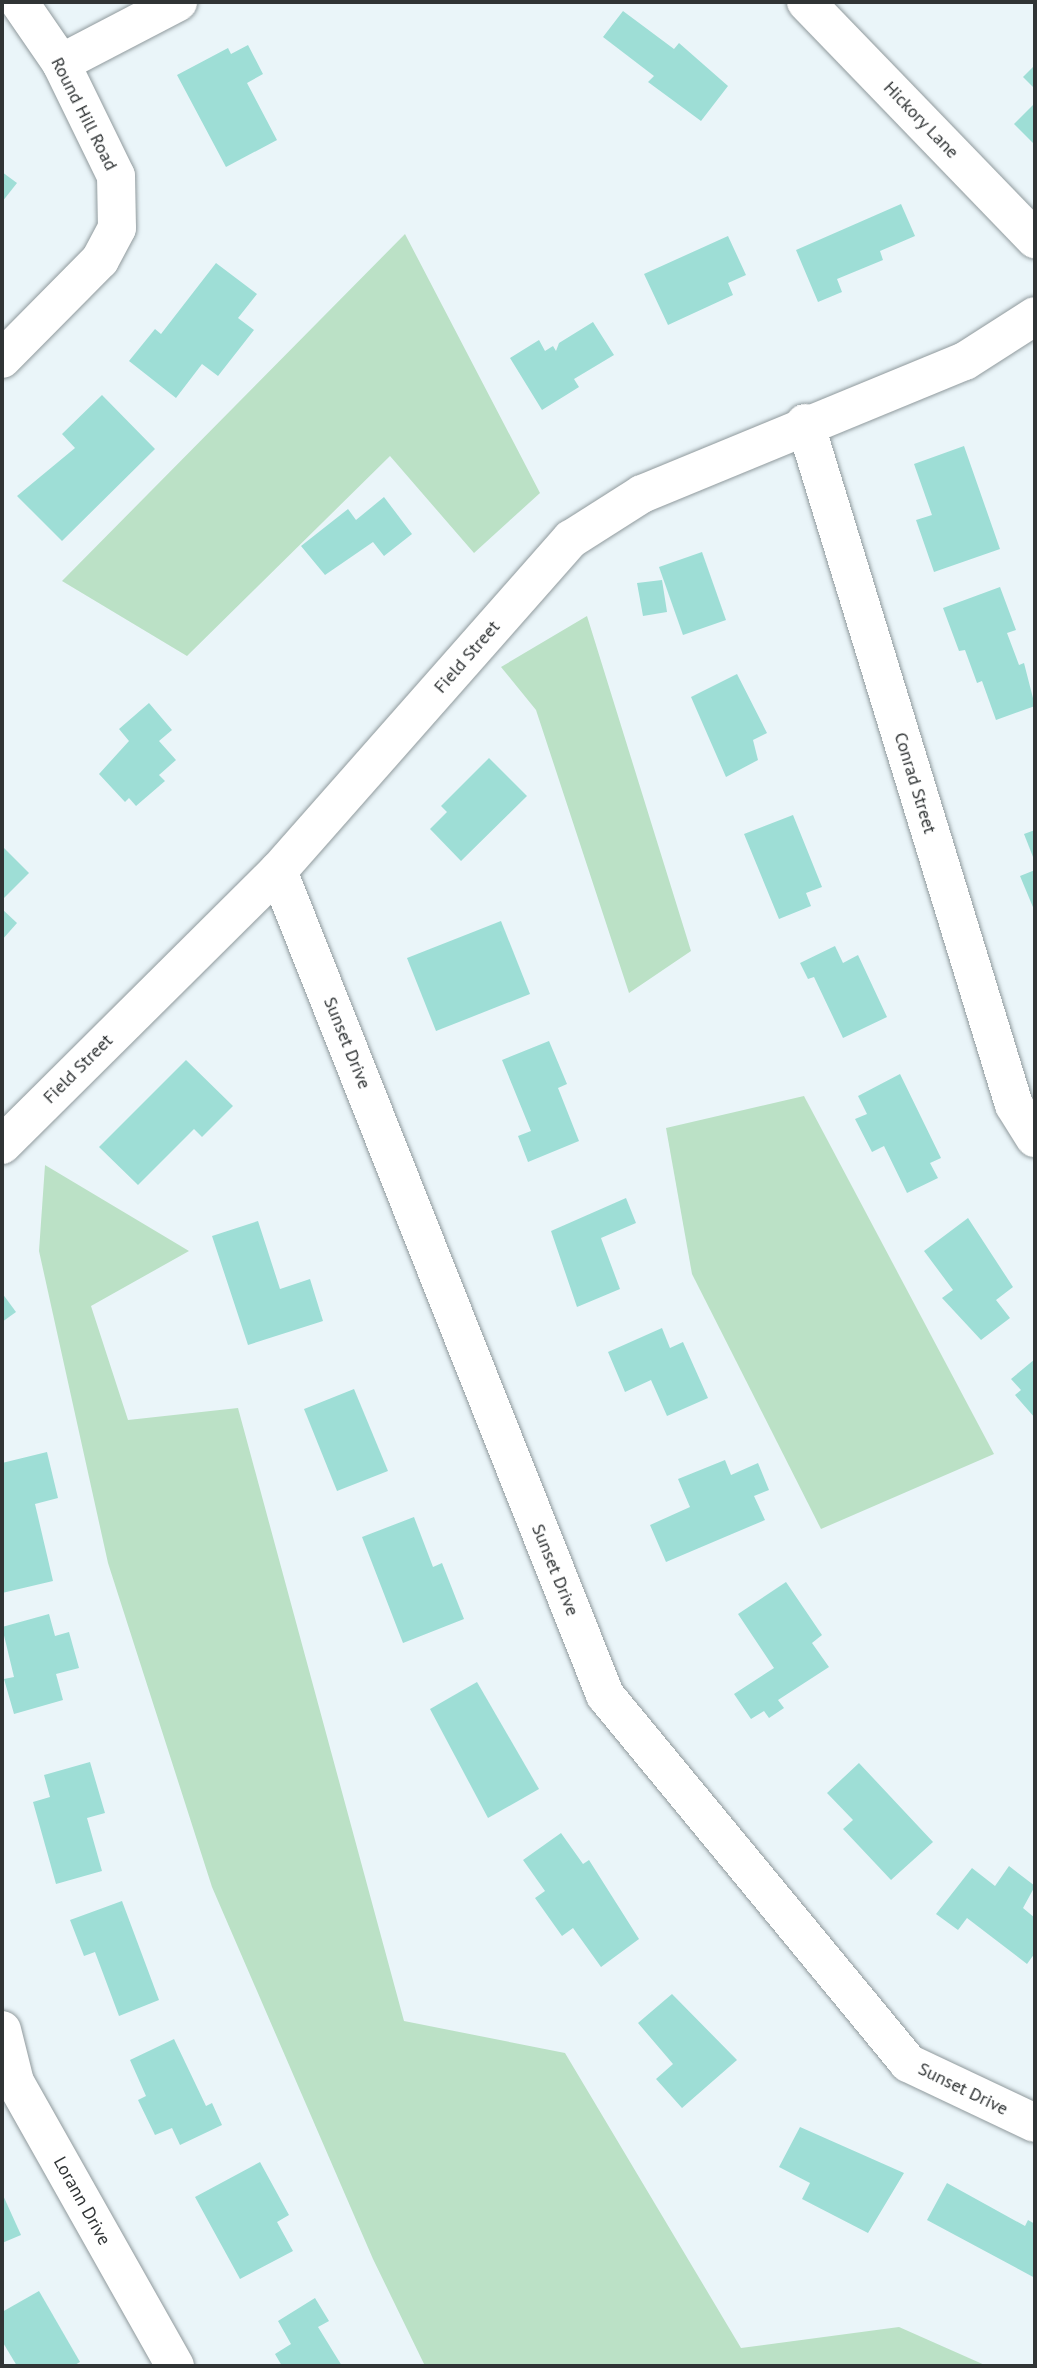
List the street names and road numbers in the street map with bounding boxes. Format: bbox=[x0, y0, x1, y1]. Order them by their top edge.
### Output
street label: Round Hill Road bbox=[46, 54, 122, 174]
street label: Hickory Lane bbox=[879, 77, 963, 163]
street label: Field Street bbox=[430, 616, 504, 698]
street label: Conrad Street bbox=[889, 730, 941, 836]
street label: Sunset Drive bbox=[319, 994, 375, 1092]
street label: Field Street bbox=[39, 1030, 117, 1108]
street label: Sunset Drive bbox=[527, 1521, 583, 1619]
street label: Sunset Drive bbox=[915, 2058, 1011, 2120]
street label: Lorann Drive bbox=[49, 2153, 115, 2249]

